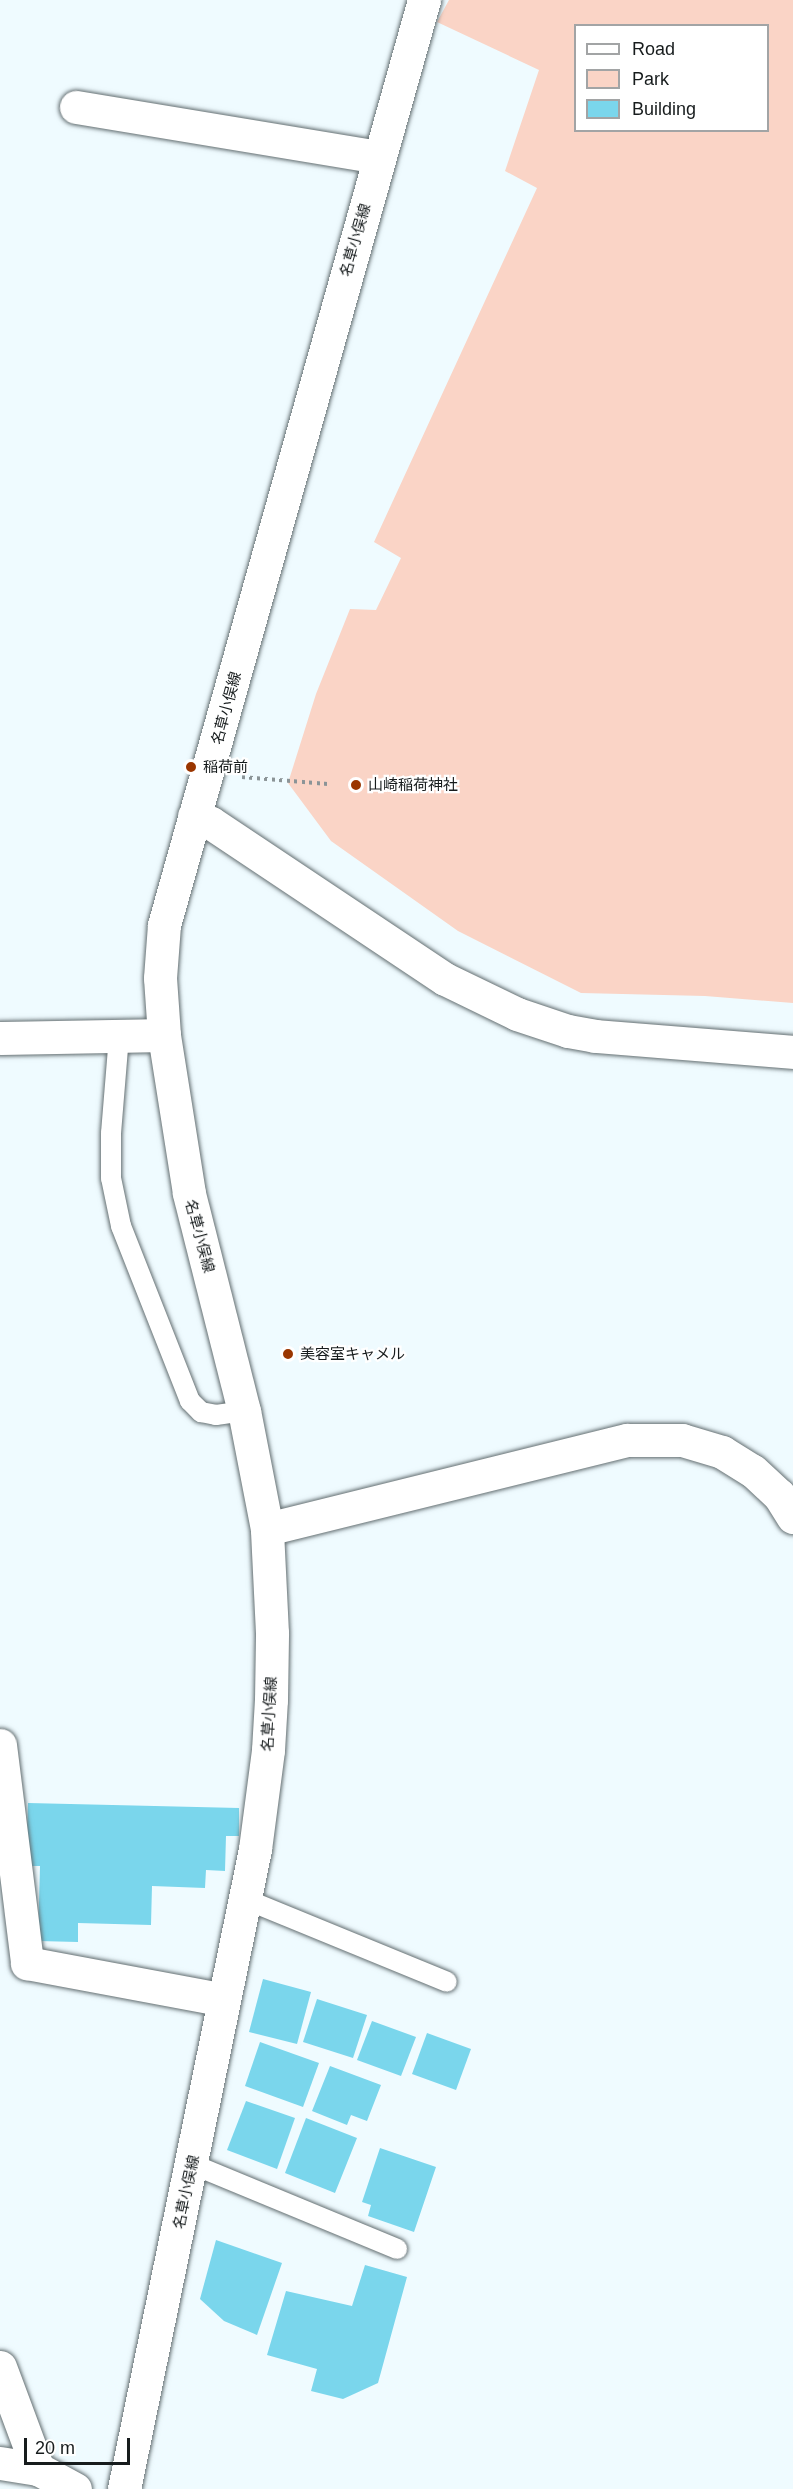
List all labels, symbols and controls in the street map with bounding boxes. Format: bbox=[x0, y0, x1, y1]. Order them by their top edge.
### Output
legend bbox=[574, 24, 769, 132]
text: Road bbox=[632, 39, 675, 59]
text: Park bbox=[632, 69, 669, 89]
text: Building bbox=[632, 99, 696, 119]
street label: 名草小俣線 bbox=[336, 201, 374, 279]
street label: 名草小俣線 bbox=[208, 669, 244, 747]
place label: 稲荷前 bbox=[203, 758, 248, 776]
marker: 稲荷前 bbox=[184, 760, 198, 774]
place label: 山崎稲荷神社 bbox=[368, 776, 458, 794]
marker: 山崎稲荷神社 bbox=[349, 778, 363, 792]
street label: 名草小俣線 bbox=[182, 1197, 218, 1275]
place label: 美容室キャメル bbox=[300, 1345, 405, 1363]
marker: 美容室キャメル bbox=[281, 1347, 295, 1361]
street label: 名草小俣線 bbox=[258, 1676, 280, 1752]
street label: 名草小俣線 bbox=[169, 2153, 203, 2231]
scale bar bbox=[27, 2426, 134, 2464]
text: 20 m bbox=[35, 2438, 75, 2458]

